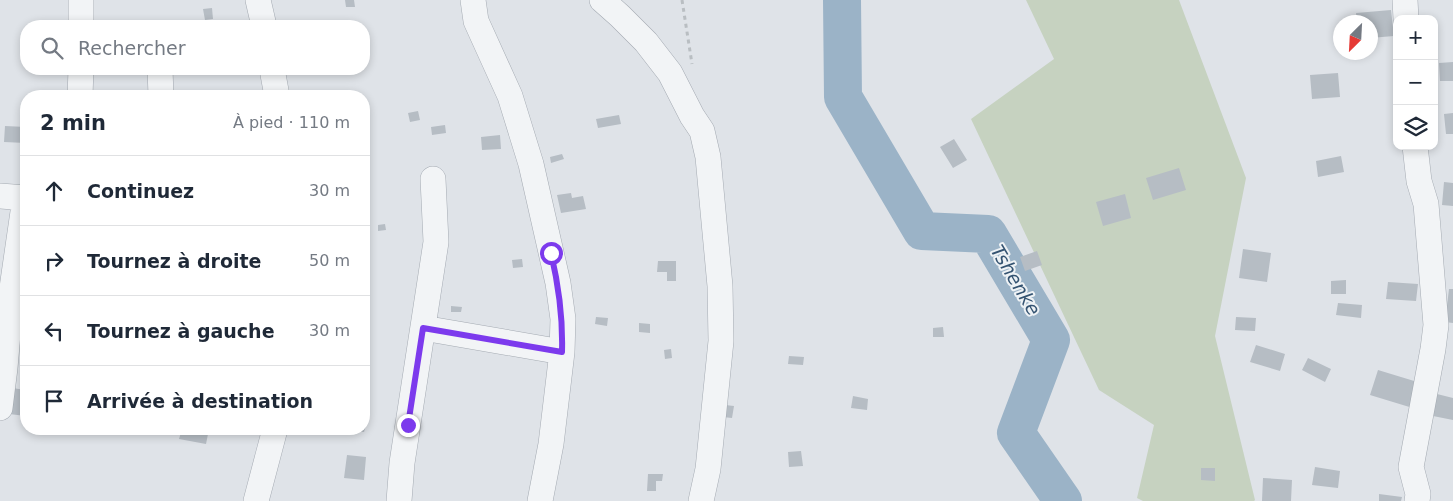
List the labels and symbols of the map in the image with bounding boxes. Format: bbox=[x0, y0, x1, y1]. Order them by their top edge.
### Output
north arrow bbox=[1333, 15, 1378, 60]
water label: Tshenke bbox=[987, 241, 1045, 319]
route start bbox=[540, 242, 563, 265]
route end bbox=[397, 414, 420, 437]

